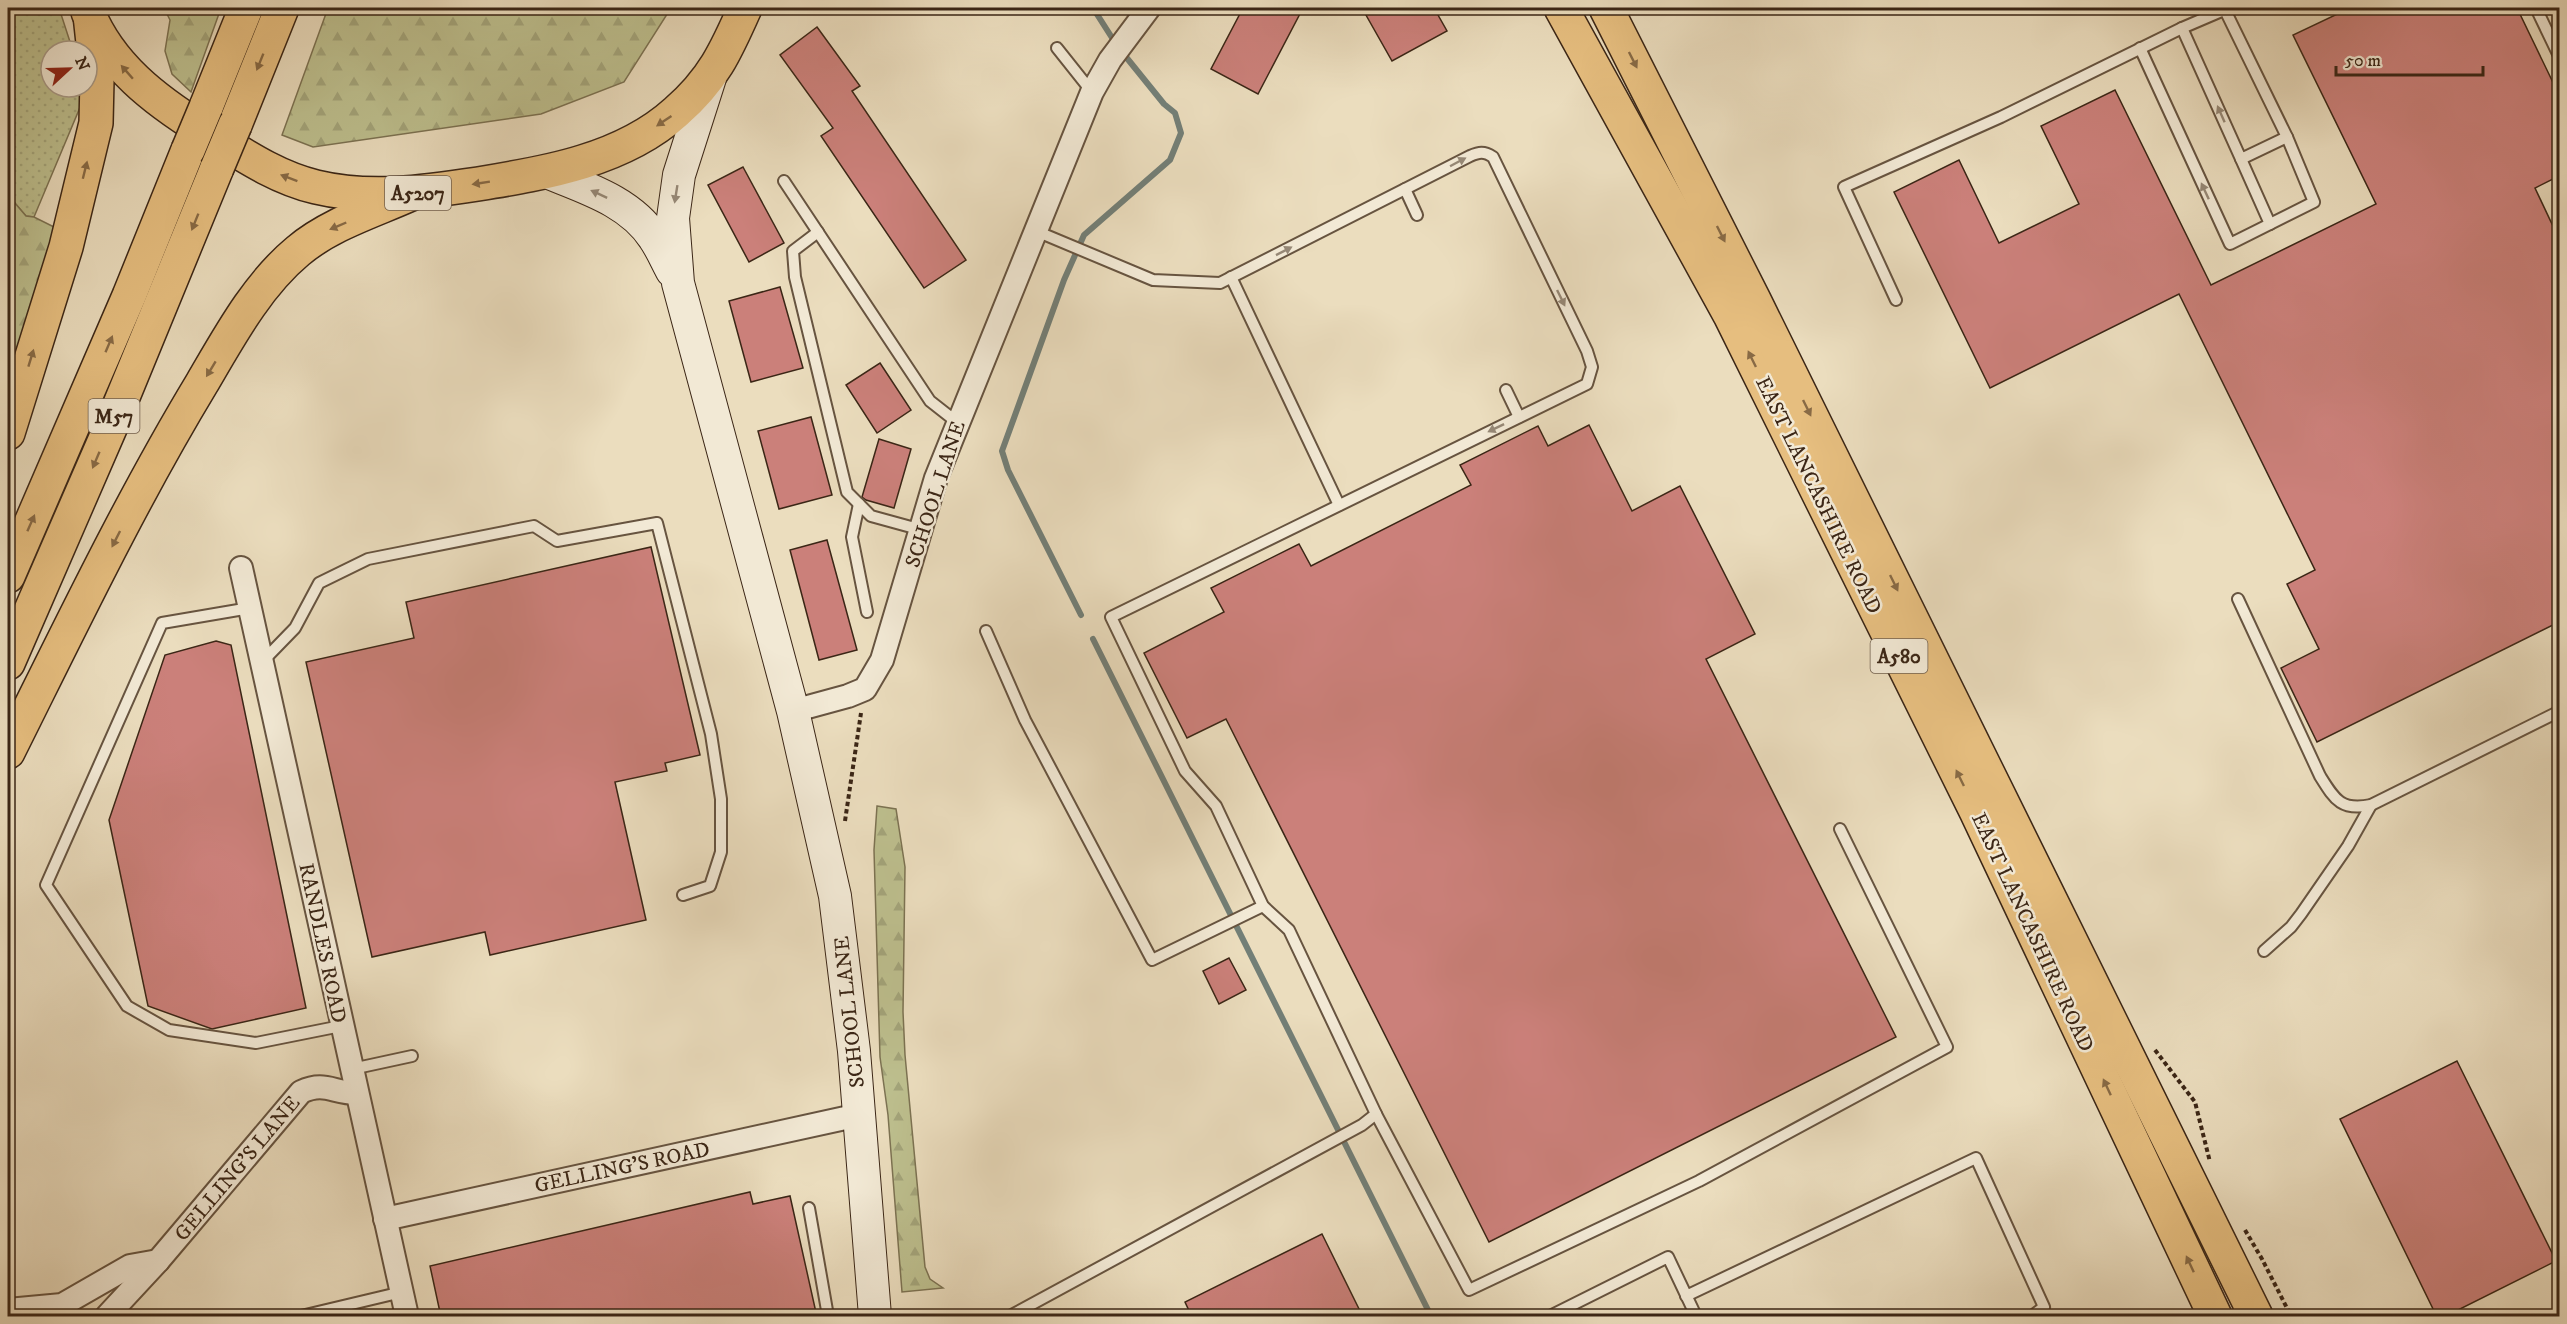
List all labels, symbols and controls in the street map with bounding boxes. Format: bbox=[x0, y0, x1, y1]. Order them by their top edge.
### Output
north arrow bbox=[39, 39, 99, 99]
scale bar bbox=[2336, 39, 2483, 77]
text: 50 m bbox=[2345, 50, 2381, 72]
one-way arrow bbox=[1628, 51, 1638, 68]
one-way arrow bbox=[255, 53, 264, 71]
text: N bbox=[70, 54, 94, 74]
one-way arrow bbox=[120, 64, 134, 79]
one-way arrow bbox=[2216, 105, 2225, 122]
one-way arrow bbox=[656, 115, 672, 127]
one-way arrow bbox=[1449, 158, 1466, 167]
one-way arrow bbox=[81, 161, 91, 179]
one-way arrow bbox=[280, 173, 298, 182]
road number: A5207 bbox=[385, 176, 451, 210]
one-way arrow bbox=[471, 179, 490, 188]
one-way arrow bbox=[2201, 182, 2210, 199]
one-way arrow bbox=[672, 185, 681, 204]
one-way arrow bbox=[591, 190, 608, 199]
one-way arrow bbox=[190, 213, 199, 231]
one-way arrow bbox=[329, 221, 347, 231]
one-way arrow bbox=[1716, 225, 1725, 242]
one-way arrow bbox=[1275, 246, 1292, 255]
one-way arrow bbox=[1556, 289, 1566, 306]
one-way arrow bbox=[105, 335, 114, 353]
one-way arrow bbox=[27, 349, 37, 367]
one-way arrow bbox=[1747, 351, 1756, 368]
one-way arrow bbox=[205, 361, 216, 377]
street label: EAST LANCASHIRE ROAD bbox=[1749, 372, 1887, 618]
road number: M57 bbox=[88, 399, 140, 433]
one-way arrow bbox=[1803, 400, 1812, 417]
street label: SCHOOL LANE bbox=[900, 418, 972, 571]
one-way arrow bbox=[1488, 424, 1505, 433]
one-way arrow bbox=[90, 451, 100, 469]
one-way arrow bbox=[26, 513, 36, 531]
one-way arrow bbox=[111, 530, 120, 547]
one-way arrow bbox=[1889, 575, 1898, 592]
road number: A580 bbox=[1870, 639, 1928, 673]
one-way arrow bbox=[1955, 770, 1965, 787]
street label: EAST LANCASHIRE ROAD bbox=[1965, 809, 2099, 1056]
street label: RANDLES ROAD bbox=[292, 861, 352, 1026]
street label: SCHOOL LANE bbox=[829, 935, 871, 1089]
one-way arrow bbox=[2102, 1079, 2111, 1096]
street label: GELLING'S LANE bbox=[169, 1090, 306, 1247]
street label: GELLING'S ROAD bbox=[532, 1137, 712, 1199]
one-way arrow bbox=[2186, 1255, 2195, 1272]

